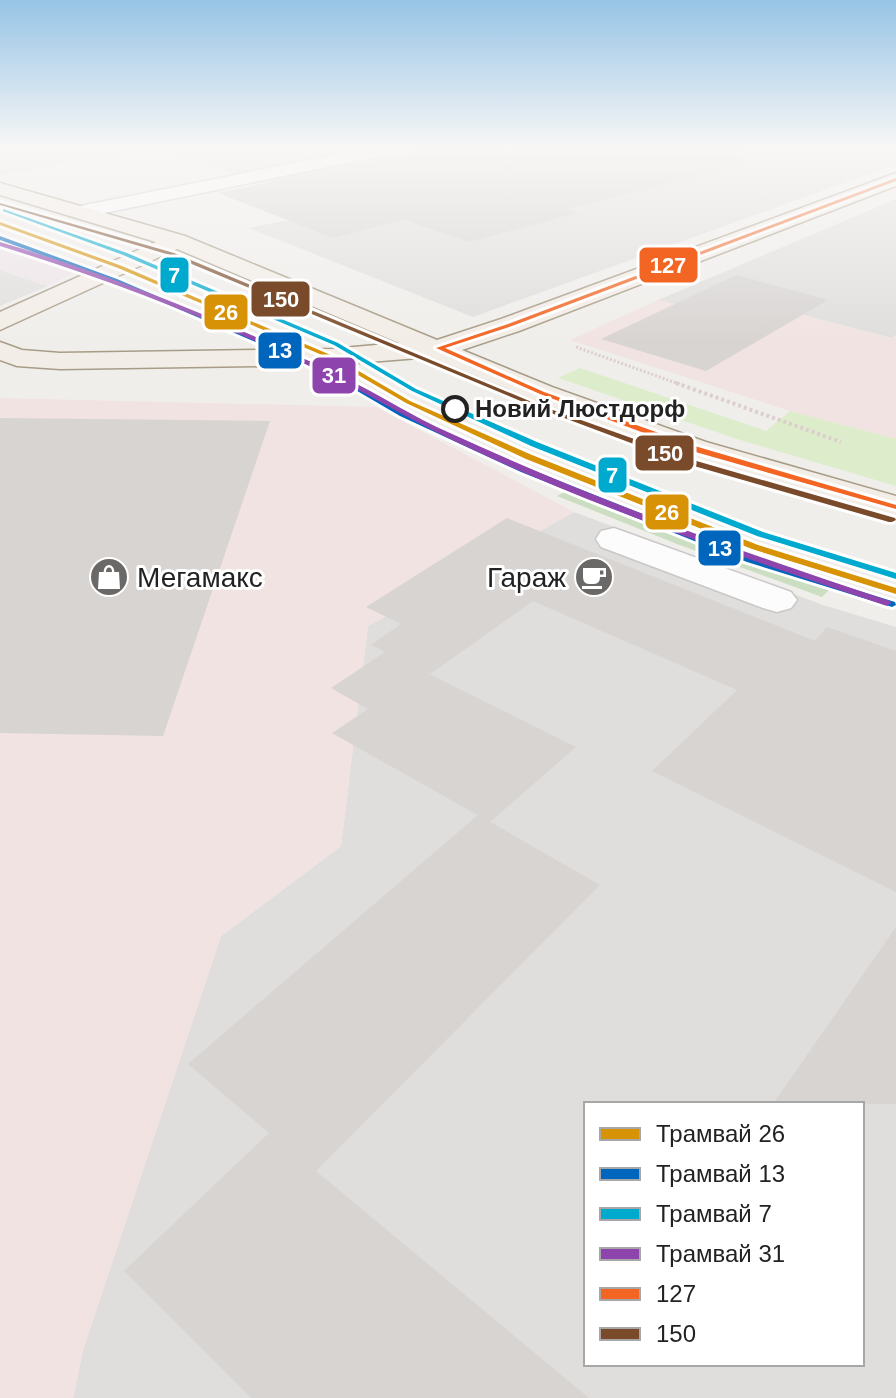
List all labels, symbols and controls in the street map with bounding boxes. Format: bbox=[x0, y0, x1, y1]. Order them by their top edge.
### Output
line badge: 127 bbox=[638, 246, 699, 284]
text: 127 bbox=[650, 253, 686, 278]
line badge: 7 bbox=[159, 256, 190, 294]
text: 7 bbox=[168, 263, 180, 288]
line badge: 150 bbox=[250, 280, 311, 318]
text: 150 bbox=[263, 287, 299, 312]
line badge: 26 bbox=[203, 293, 249, 331]
text: 26 bbox=[214, 300, 238, 325]
line badge: 13 bbox=[257, 331, 303, 370]
text: 13 bbox=[268, 338, 292, 363]
line badge: 31 bbox=[311, 356, 357, 395]
text: 31 bbox=[322, 363, 346, 388]
place label: Новий Люстдорф bbox=[475, 395, 685, 422]
marker: Новий Люстдорф bbox=[442, 396, 468, 422]
line badge: 150 bbox=[634, 434, 695, 472]
text: 150 bbox=[647, 441, 683, 466]
line badge: 7 bbox=[597, 456, 628, 494]
text: 7 bbox=[606, 463, 618, 488]
line badge: 26 bbox=[644, 493, 690, 531]
text: 26 bbox=[655, 500, 679, 525]
line badge: 13 bbox=[697, 529, 742, 567]
text: 13 bbox=[708, 536, 732, 561]
shop icon: Мегамакс bbox=[88, 556, 130, 598]
cafe icon: Гараж bbox=[573, 556, 615, 598]
place label: Мегамакс bbox=[137, 562, 263, 593]
place label: Гараж bbox=[487, 562, 566, 593]
legend bbox=[584, 1102, 864, 1366]
text: Трамвай 26 bbox=[656, 1120, 785, 1147]
text: Трамвай 13 bbox=[656, 1160, 785, 1187]
text: Трамвай 7 bbox=[656, 1200, 772, 1227]
text: Трамвай 31 bbox=[656, 1240, 785, 1267]
text: 127 bbox=[656, 1280, 696, 1307]
text: 150 bbox=[656, 1320, 696, 1347]

